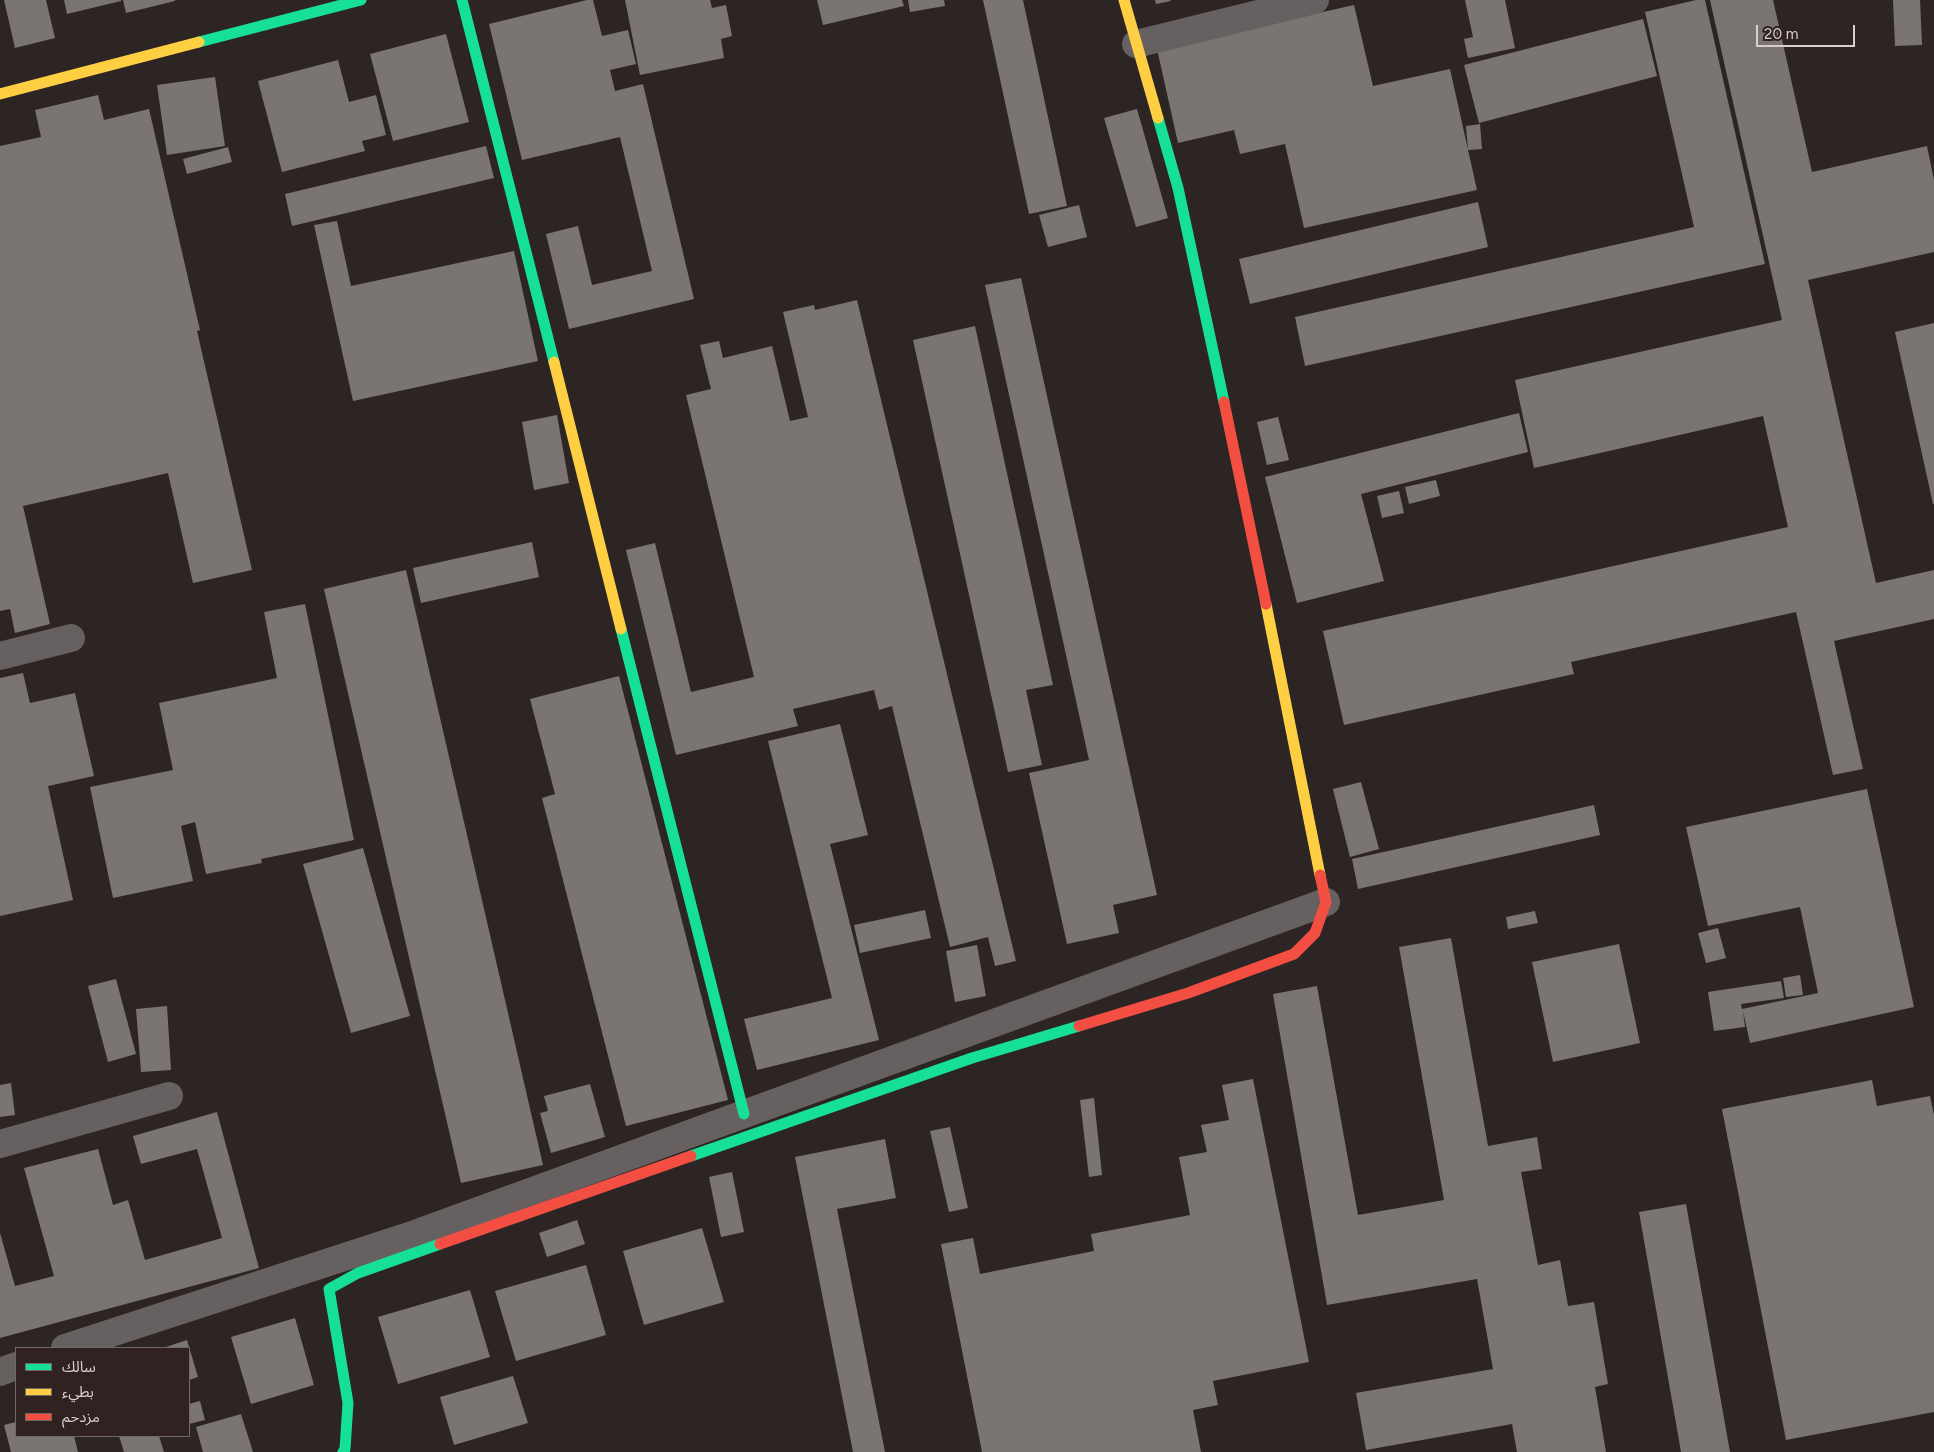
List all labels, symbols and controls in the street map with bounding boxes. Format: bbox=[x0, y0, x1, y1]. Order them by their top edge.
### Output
scale bar bbox=[1759, 15, 1858, 47]
text: 20 m bbox=[1764, 25, 1798, 43]
legend bbox=[15, 1347, 190, 1437]
text: سالك bbox=[62, 1358, 96, 1376]
text: بطيء bbox=[62, 1383, 94, 1401]
text: مزدحم bbox=[62, 1408, 100, 1426]

